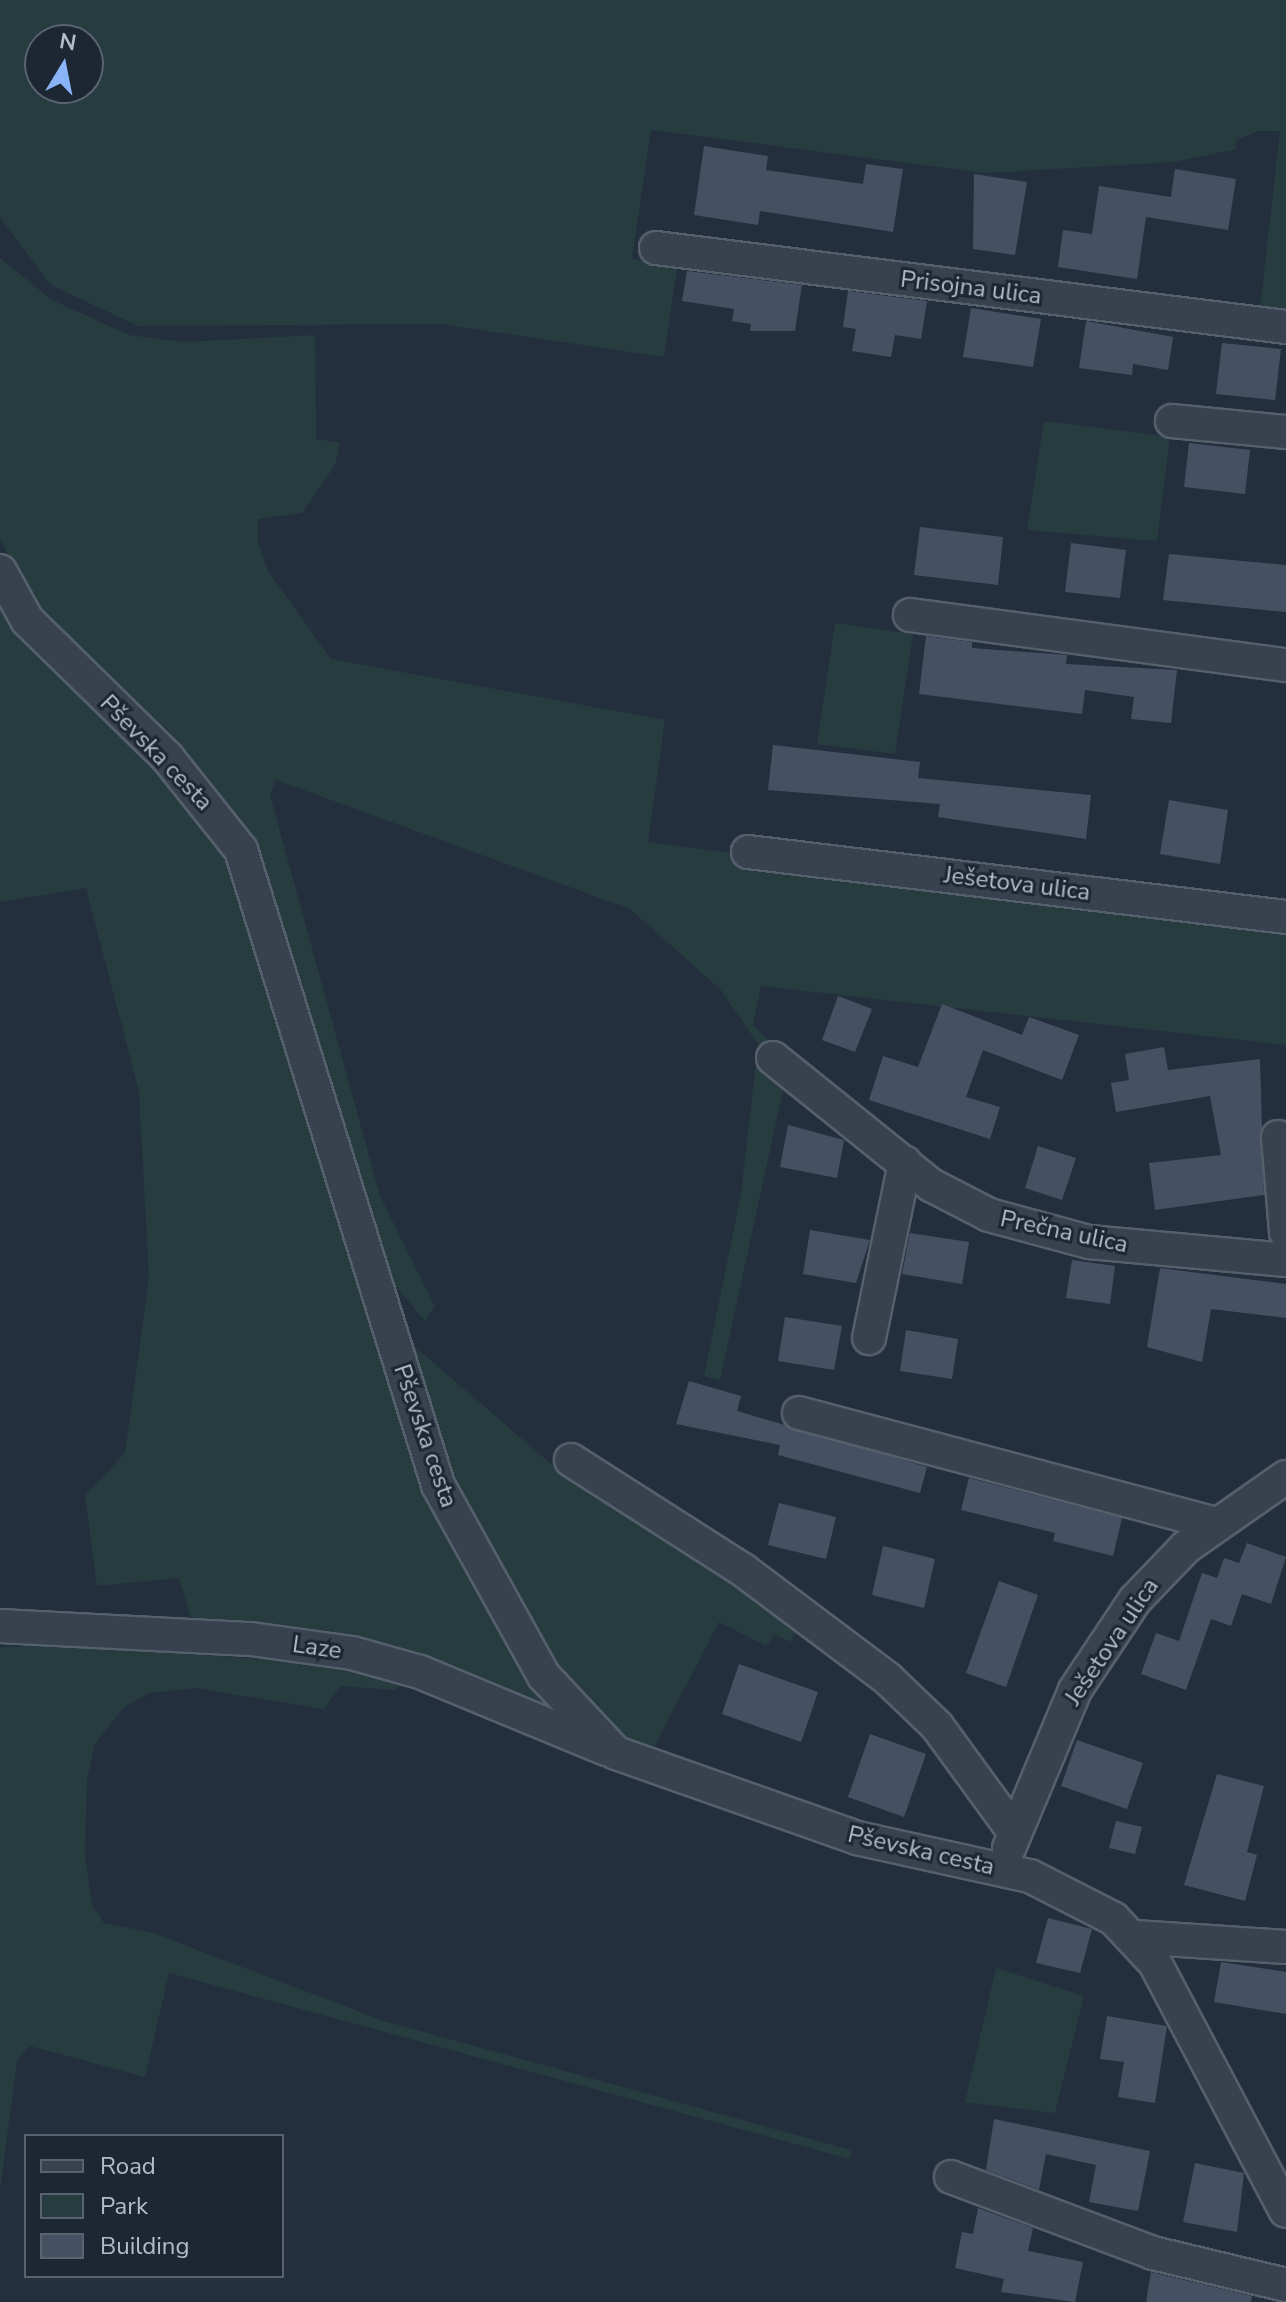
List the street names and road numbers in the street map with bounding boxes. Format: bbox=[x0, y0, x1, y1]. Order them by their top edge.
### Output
street label: Prisojna ulica bbox=[899, 265, 1043, 311]
street label: Pševska cesta bbox=[94, 689, 218, 817]
street label: Ješetova ulica bbox=[942, 861, 1092, 907]
street label: Prečna ulica bbox=[998, 1204, 1130, 1260]
street label: Pševska cesta bbox=[387, 1361, 463, 1511]
street label: Ješetova ulica bbox=[1059, 1573, 1165, 1711]
street label: Laze bbox=[291, 1630, 343, 1666]
street label: Pševska cesta bbox=[845, 1820, 997, 1882]

